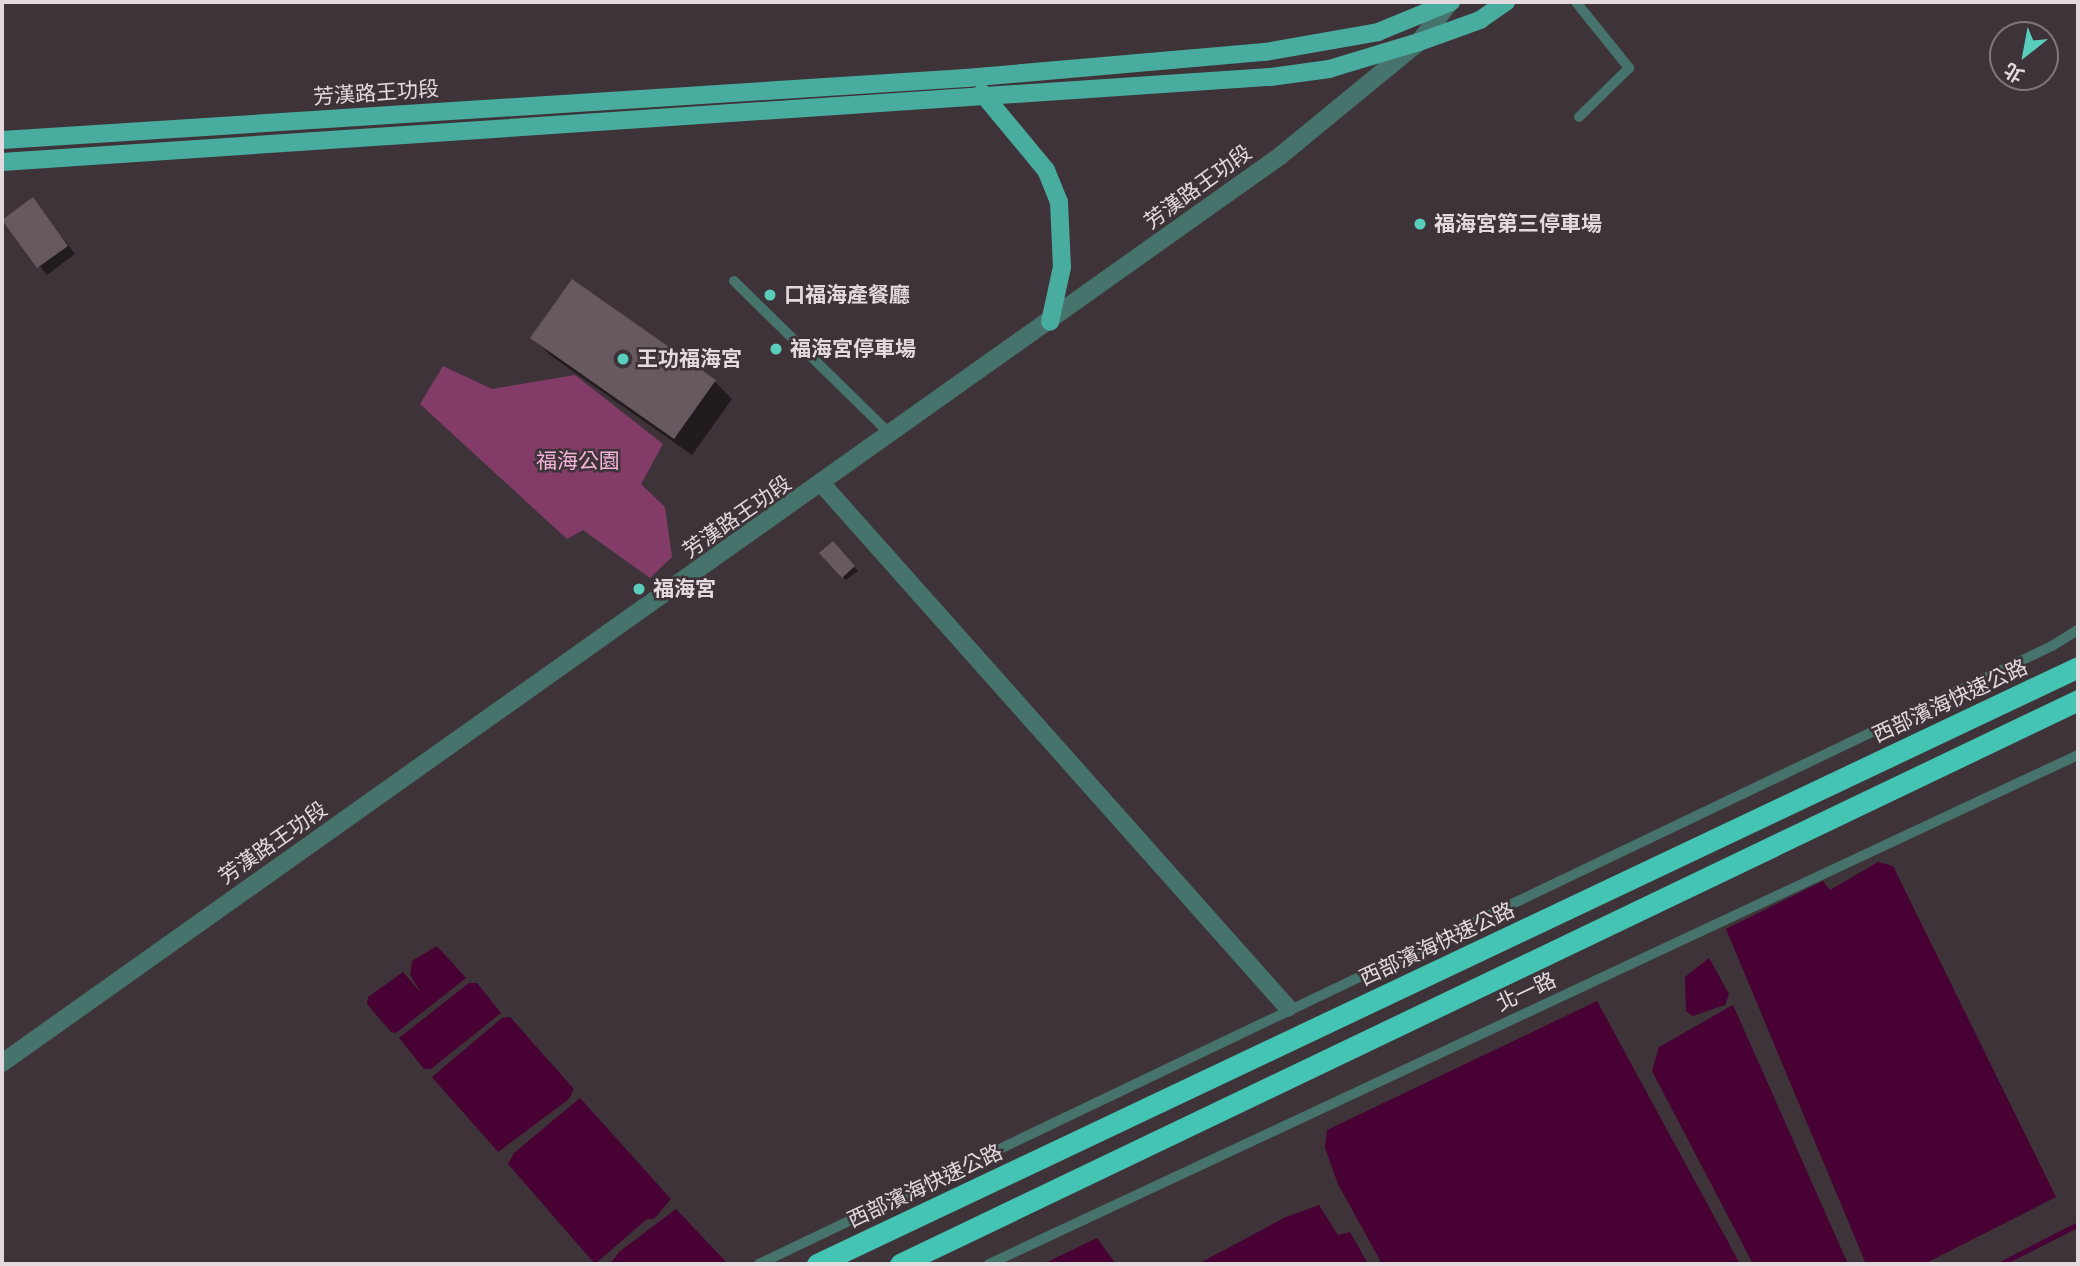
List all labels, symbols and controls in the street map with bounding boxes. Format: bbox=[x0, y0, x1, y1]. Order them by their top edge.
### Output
north arrow bbox=[1989, 21, 2059, 91]
text: 北 bbox=[1999, 56, 2029, 89]
street label: 芳漢路王功段 bbox=[312, 76, 440, 110]
street label: 芳漢路王功段 bbox=[1140, 140, 1256, 234]
place label: 福海宮第三停車場 bbox=[1434, 211, 1602, 237]
marker: 福海宮第三停車場 bbox=[1412, 216, 1428, 232]
place label: 口福海產餐廳 bbox=[784, 282, 910, 308]
marker: 口福海產餐廳 bbox=[762, 287, 778, 303]
place label: 福海宮停車場 bbox=[790, 336, 916, 362]
marker: 福海宮停車場 bbox=[768, 341, 784, 357]
place label: 王功福海宮 bbox=[637, 346, 742, 372]
marker: 王功福海宮 bbox=[615, 351, 631, 367]
park label: 福海公園 bbox=[536, 448, 620, 474]
street label: 芳漢路王功段 bbox=[678, 471, 796, 563]
place label: 福海宮 bbox=[653, 576, 716, 602]
marker: 福海宮 bbox=[631, 581, 647, 597]
street label: 西部濱海快速公路 bbox=[1869, 654, 2031, 748]
street label: 芳漢路王功段 bbox=[214, 797, 332, 889]
street label: 西部濱海快速公路 bbox=[1356, 897, 1518, 991]
street label: 北一路 bbox=[1492, 967, 1560, 1017]
street label: 西部濱海快速公路 bbox=[844, 1139, 1006, 1233]

